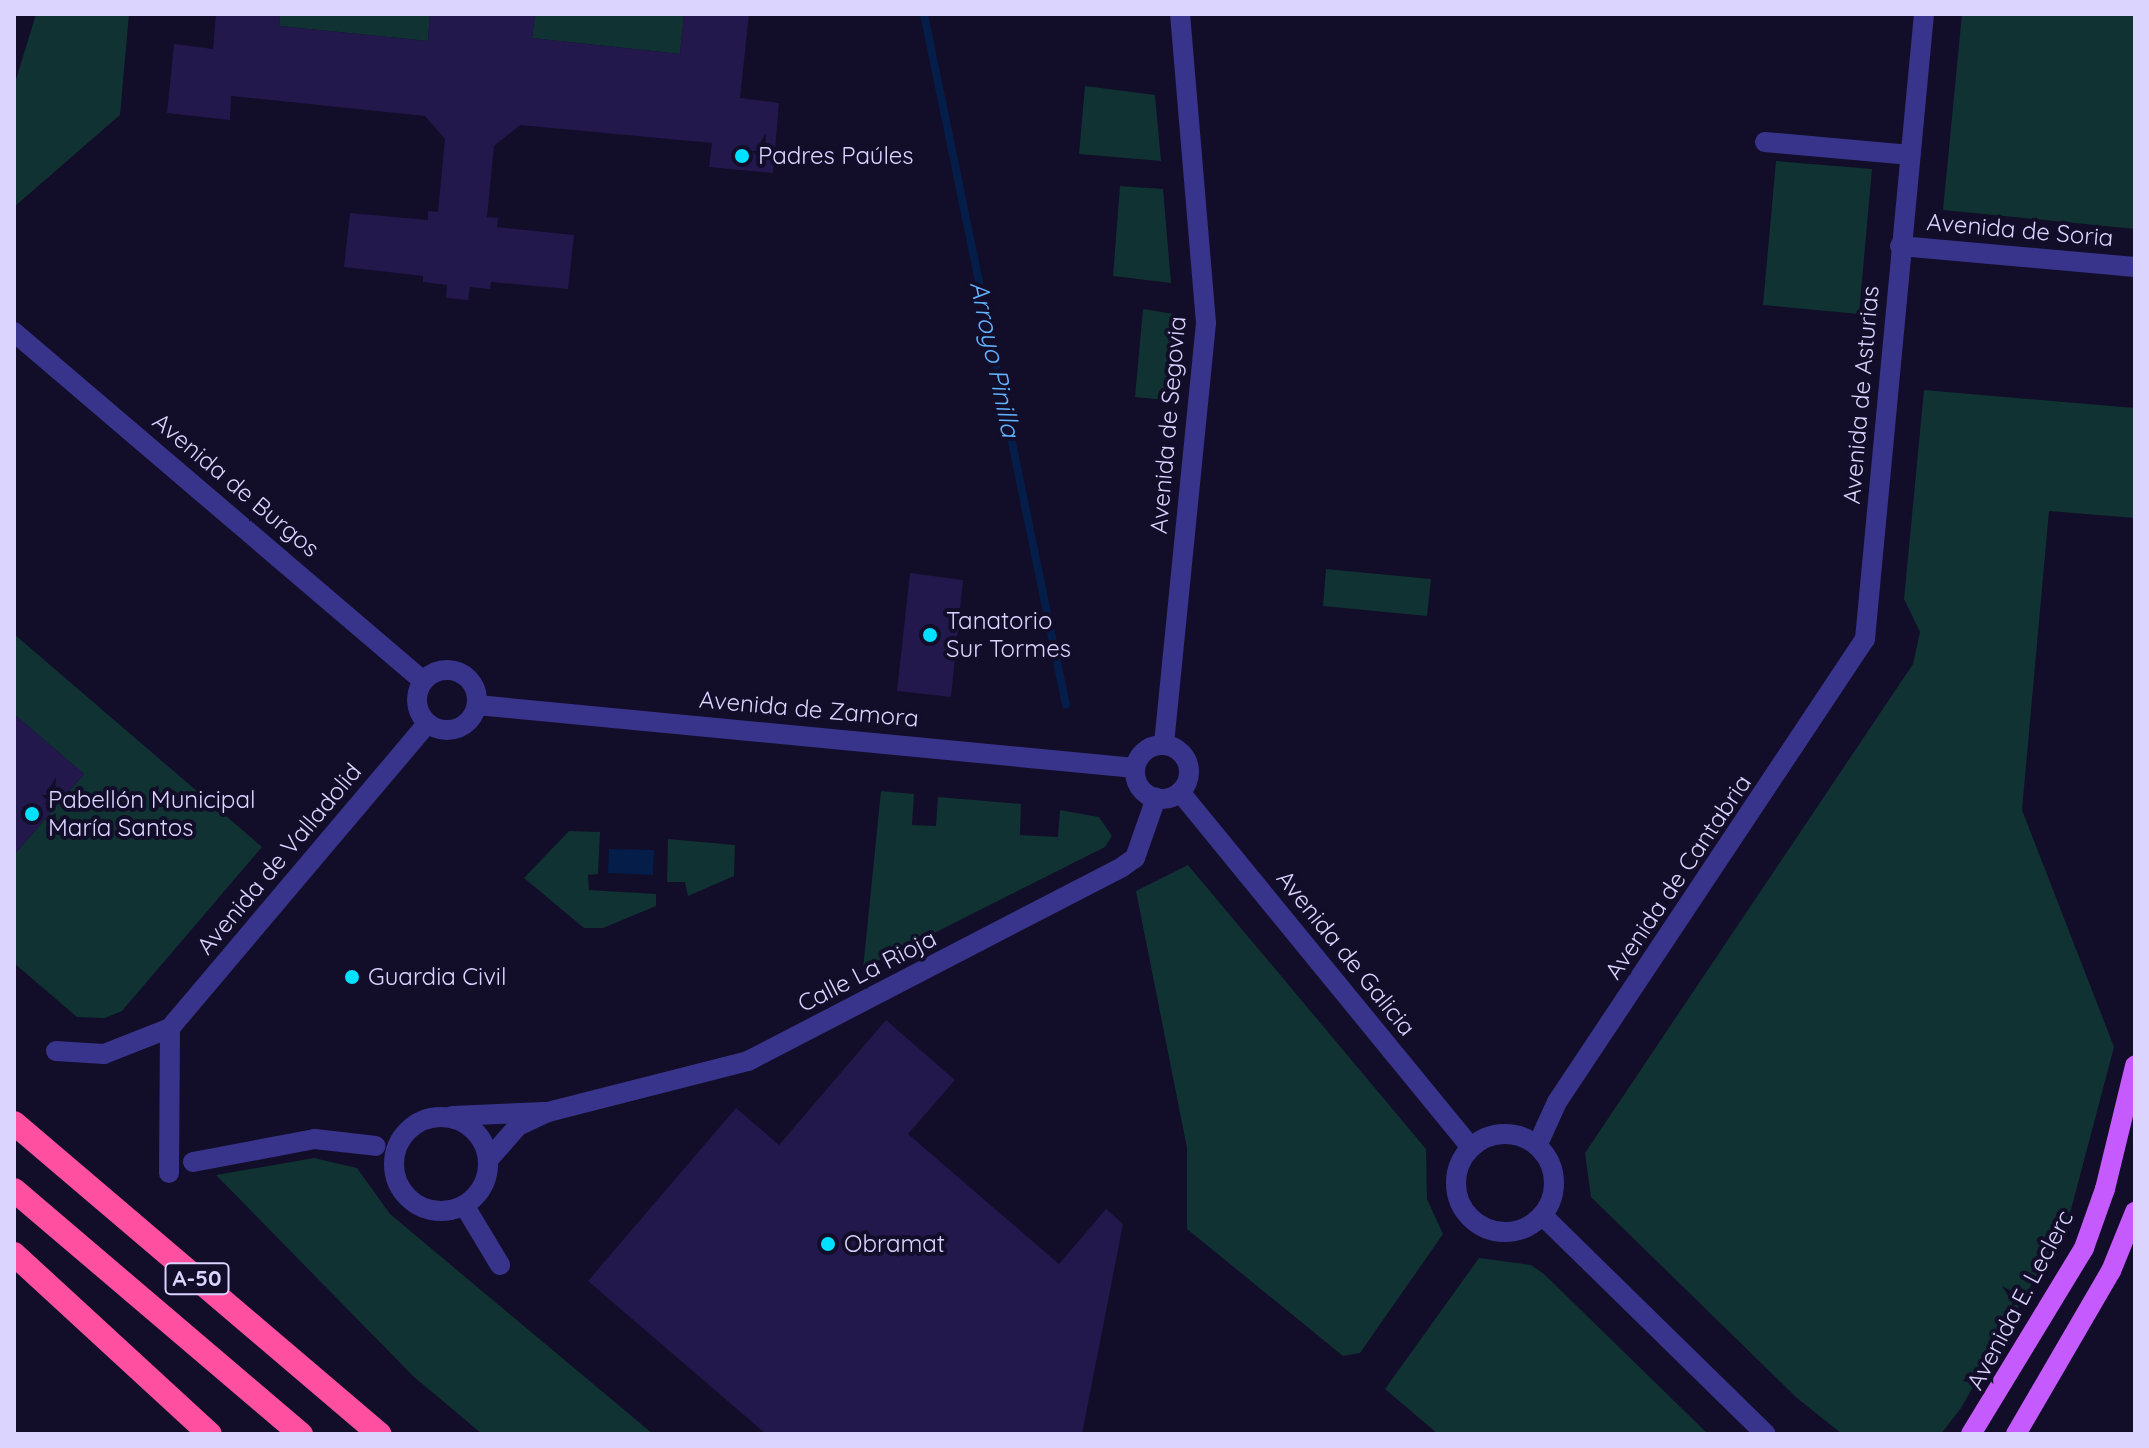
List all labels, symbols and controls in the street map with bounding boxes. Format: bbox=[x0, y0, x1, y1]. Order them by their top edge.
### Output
place label: Padres Paúles bbox=[758, 142, 914, 170]
marker: Padres Paúles bbox=[733, 147, 751, 165]
street label: Avenida de Soria bbox=[1926, 207, 2114, 253]
water label: Arroyo Pinilla bbox=[963, 278, 1027, 440]
street label: Avenida de Asturias bbox=[1837, 285, 1885, 505]
street label: Avenida de Segovia bbox=[1144, 315, 1192, 535]
street label: Avenida de Burgos bbox=[147, 407, 325, 563]
place label: Tanatorio Sur Tormes bbox=[946, 607, 1071, 663]
marker: Tanatorio Sur Tormes bbox=[921, 626, 939, 644]
street label: Avenida de Zamora bbox=[698, 685, 920, 733]
street label: Avenida de Valladolid bbox=[191, 758, 367, 960]
street label: Avenida de Cantabria bbox=[1599, 769, 1757, 985]
place label: Pabellón Municipal María Santos bbox=[48, 786, 255, 842]
marker: Pabellón Municipal María Santos bbox=[23, 805, 41, 823]
street label: Avenida de Galicia bbox=[1270, 864, 1422, 1042]
street label: Calle La Rioja bbox=[793, 924, 941, 1018]
place label: Guardia Civil bbox=[368, 963, 507, 991]
marker: Guardia Civil bbox=[343, 968, 361, 986]
street label: Avenida E. Leclerc bbox=[1961, 1205, 2079, 1395]
place label: Obramat bbox=[844, 1230, 945, 1258]
marker: Obramat bbox=[819, 1235, 837, 1253]
road number: A-50 bbox=[163, 1261, 231, 1297]

